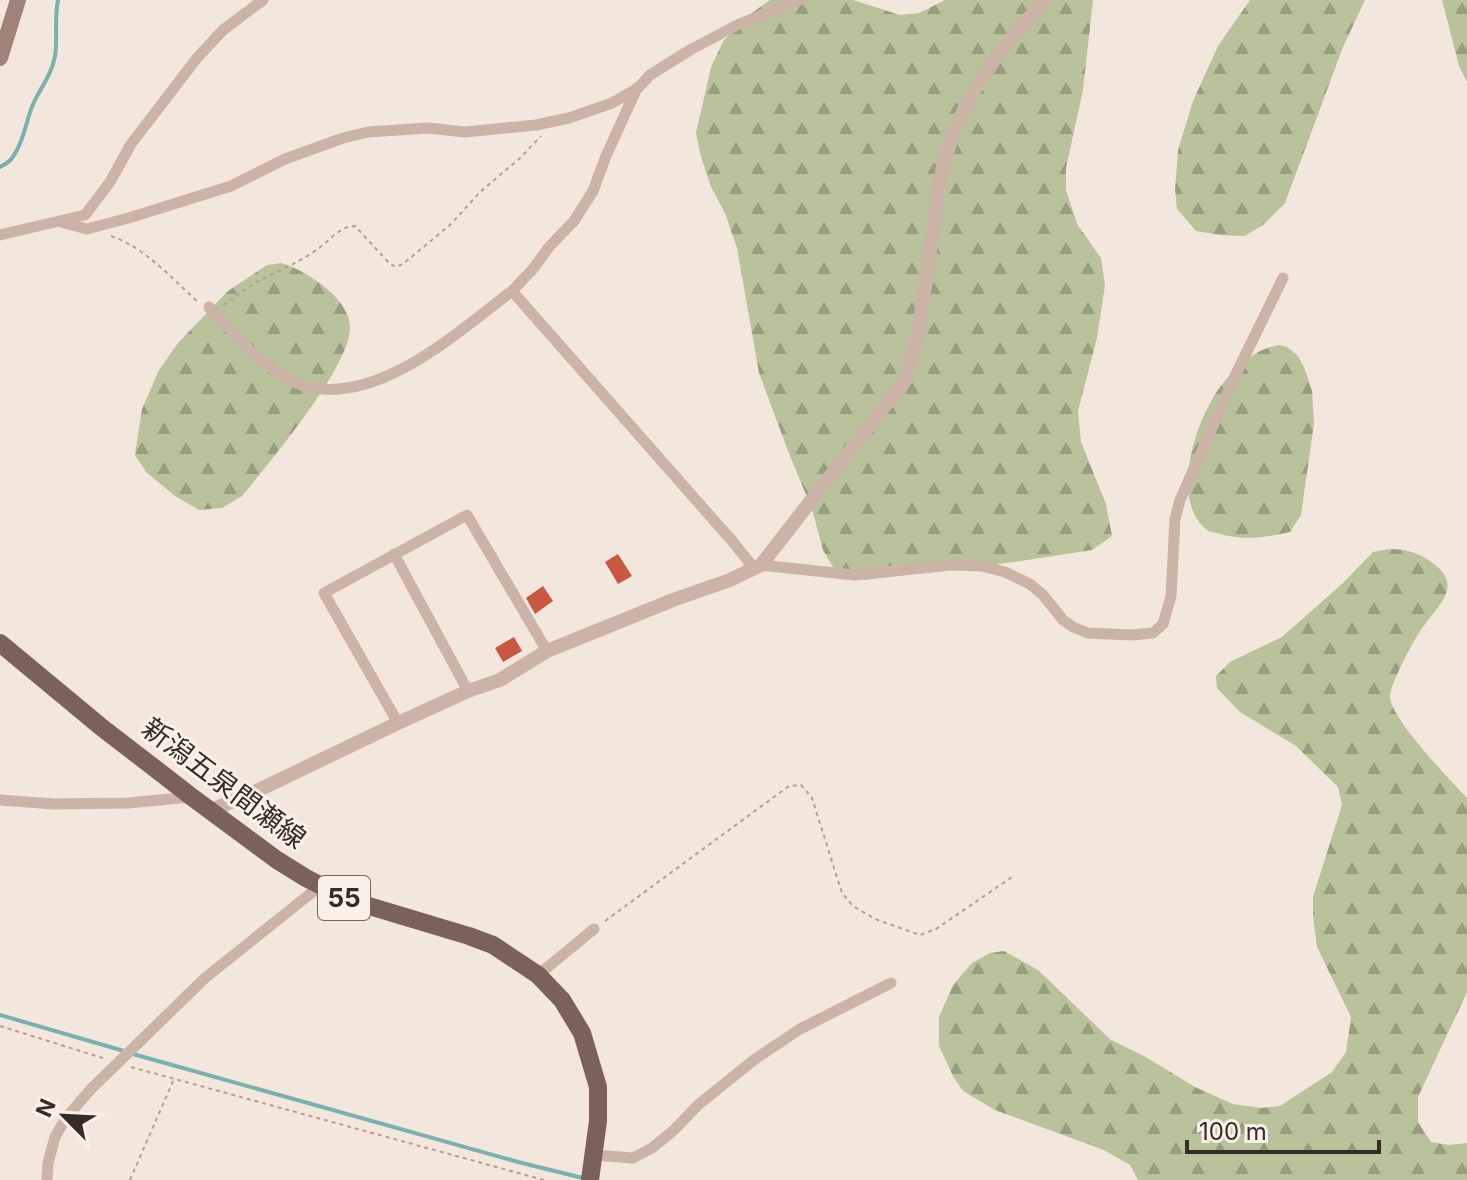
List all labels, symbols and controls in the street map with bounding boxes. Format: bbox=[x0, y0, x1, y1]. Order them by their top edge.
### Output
street label: 新潟五泉間瀬線 bbox=[135, 710, 313, 856]
road number: 55 bbox=[318, 876, 370, 920]
north arrow bbox=[24, 1076, 104, 1156]
text: N bbox=[30, 1095, 61, 1121]
scale bar bbox=[1187, 1104, 1379, 1154]
text: 100 m bbox=[1199, 1117, 1267, 1146]

